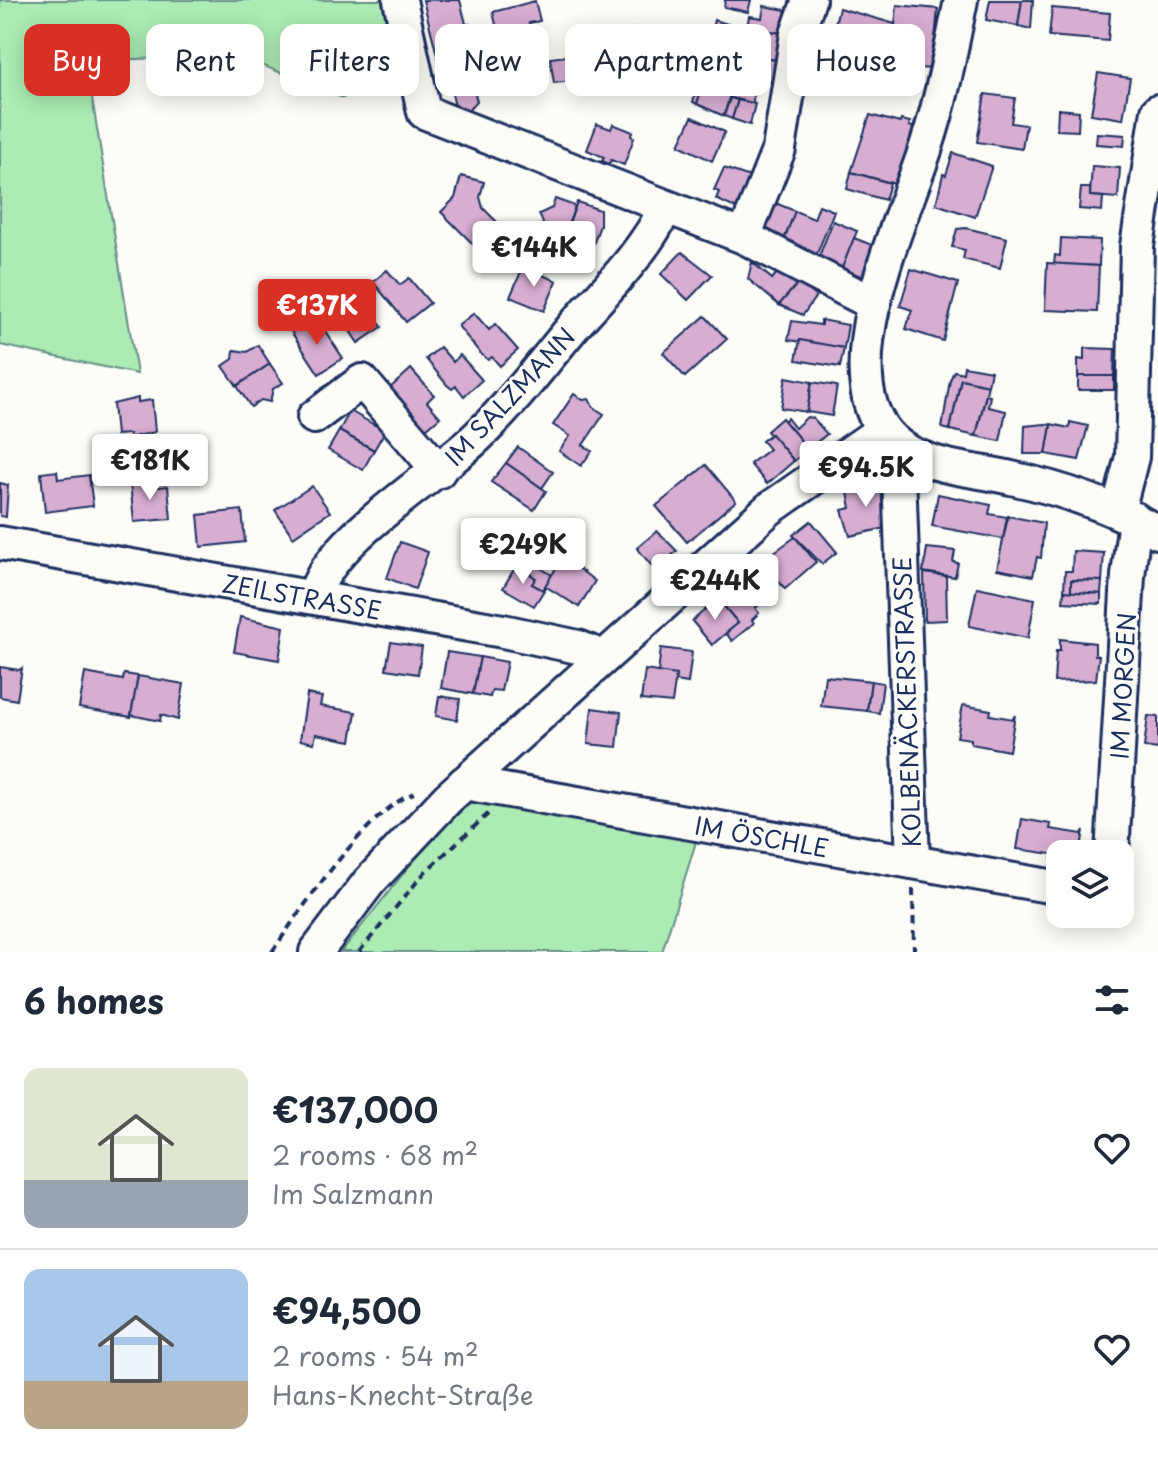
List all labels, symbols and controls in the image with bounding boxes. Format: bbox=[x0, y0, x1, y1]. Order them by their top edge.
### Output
chip: Buy bbox=[24, 24, 130, 96]
chip: Rent bbox=[146, 24, 264, 96]
chip: Filters bbox=[280, 24, 419, 96]
chip: New bbox=[435, 24, 549, 96]
chip: Apartment bbox=[565, 24, 771, 96]
chip: House bbox=[787, 24, 925, 96]
pin: €144K bbox=[478, 221, 590, 289]
text: €144K bbox=[490, 227, 578, 266]
pin: €137K bbox=[261, 279, 373, 347]
text: €137K bbox=[276, 285, 358, 324]
street label: IM SALZMANN bbox=[435, 319, 583, 473]
pin: €181K bbox=[94, 434, 206, 502]
text: €181K bbox=[110, 440, 190, 479]
pin: €94.5K bbox=[801, 441, 931, 509]
text: €94.5K bbox=[818, 447, 914, 486]
pin: €249K bbox=[467, 518, 579, 586]
text: €249K bbox=[479, 524, 567, 563]
pin: €244K bbox=[659, 554, 771, 622]
street label: KOLBENÄCKERSTRASSE bbox=[883, 556, 929, 848]
text: €244K bbox=[669, 560, 761, 599]
street label: ZEILSTRASSE bbox=[220, 564, 384, 628]
street label: IM MORGEN bbox=[1100, 612, 1144, 760]
street label: IM ÖSCHLE bbox=[692, 806, 832, 866]
map controls bbox=[1046, 840, 1134, 928]
button: layers bbox=[1046, 840, 1134, 928]
text: 6 homes bbox=[24, 974, 164, 1026]
icon: filters bbox=[1090, 978, 1134, 1022]
text: €137,000 bbox=[272, 1083, 438, 1135]
icon: home bbox=[88, 1100, 184, 1196]
icon: heart bbox=[1090, 1126, 1134, 1170]
text: 2 rooms · 68 m² bbox=[272, 1135, 478, 1174]
text: Im Salzmann bbox=[272, 1174, 434, 1213]
text: €94,500 bbox=[272, 1284, 422, 1336]
icon: home bbox=[88, 1301, 184, 1397]
icon: heart bbox=[1090, 1327, 1134, 1371]
text: 2 rooms · 54 m² bbox=[272, 1336, 479, 1375]
text: Hans-Knecht-Straße bbox=[272, 1375, 533, 1414]

